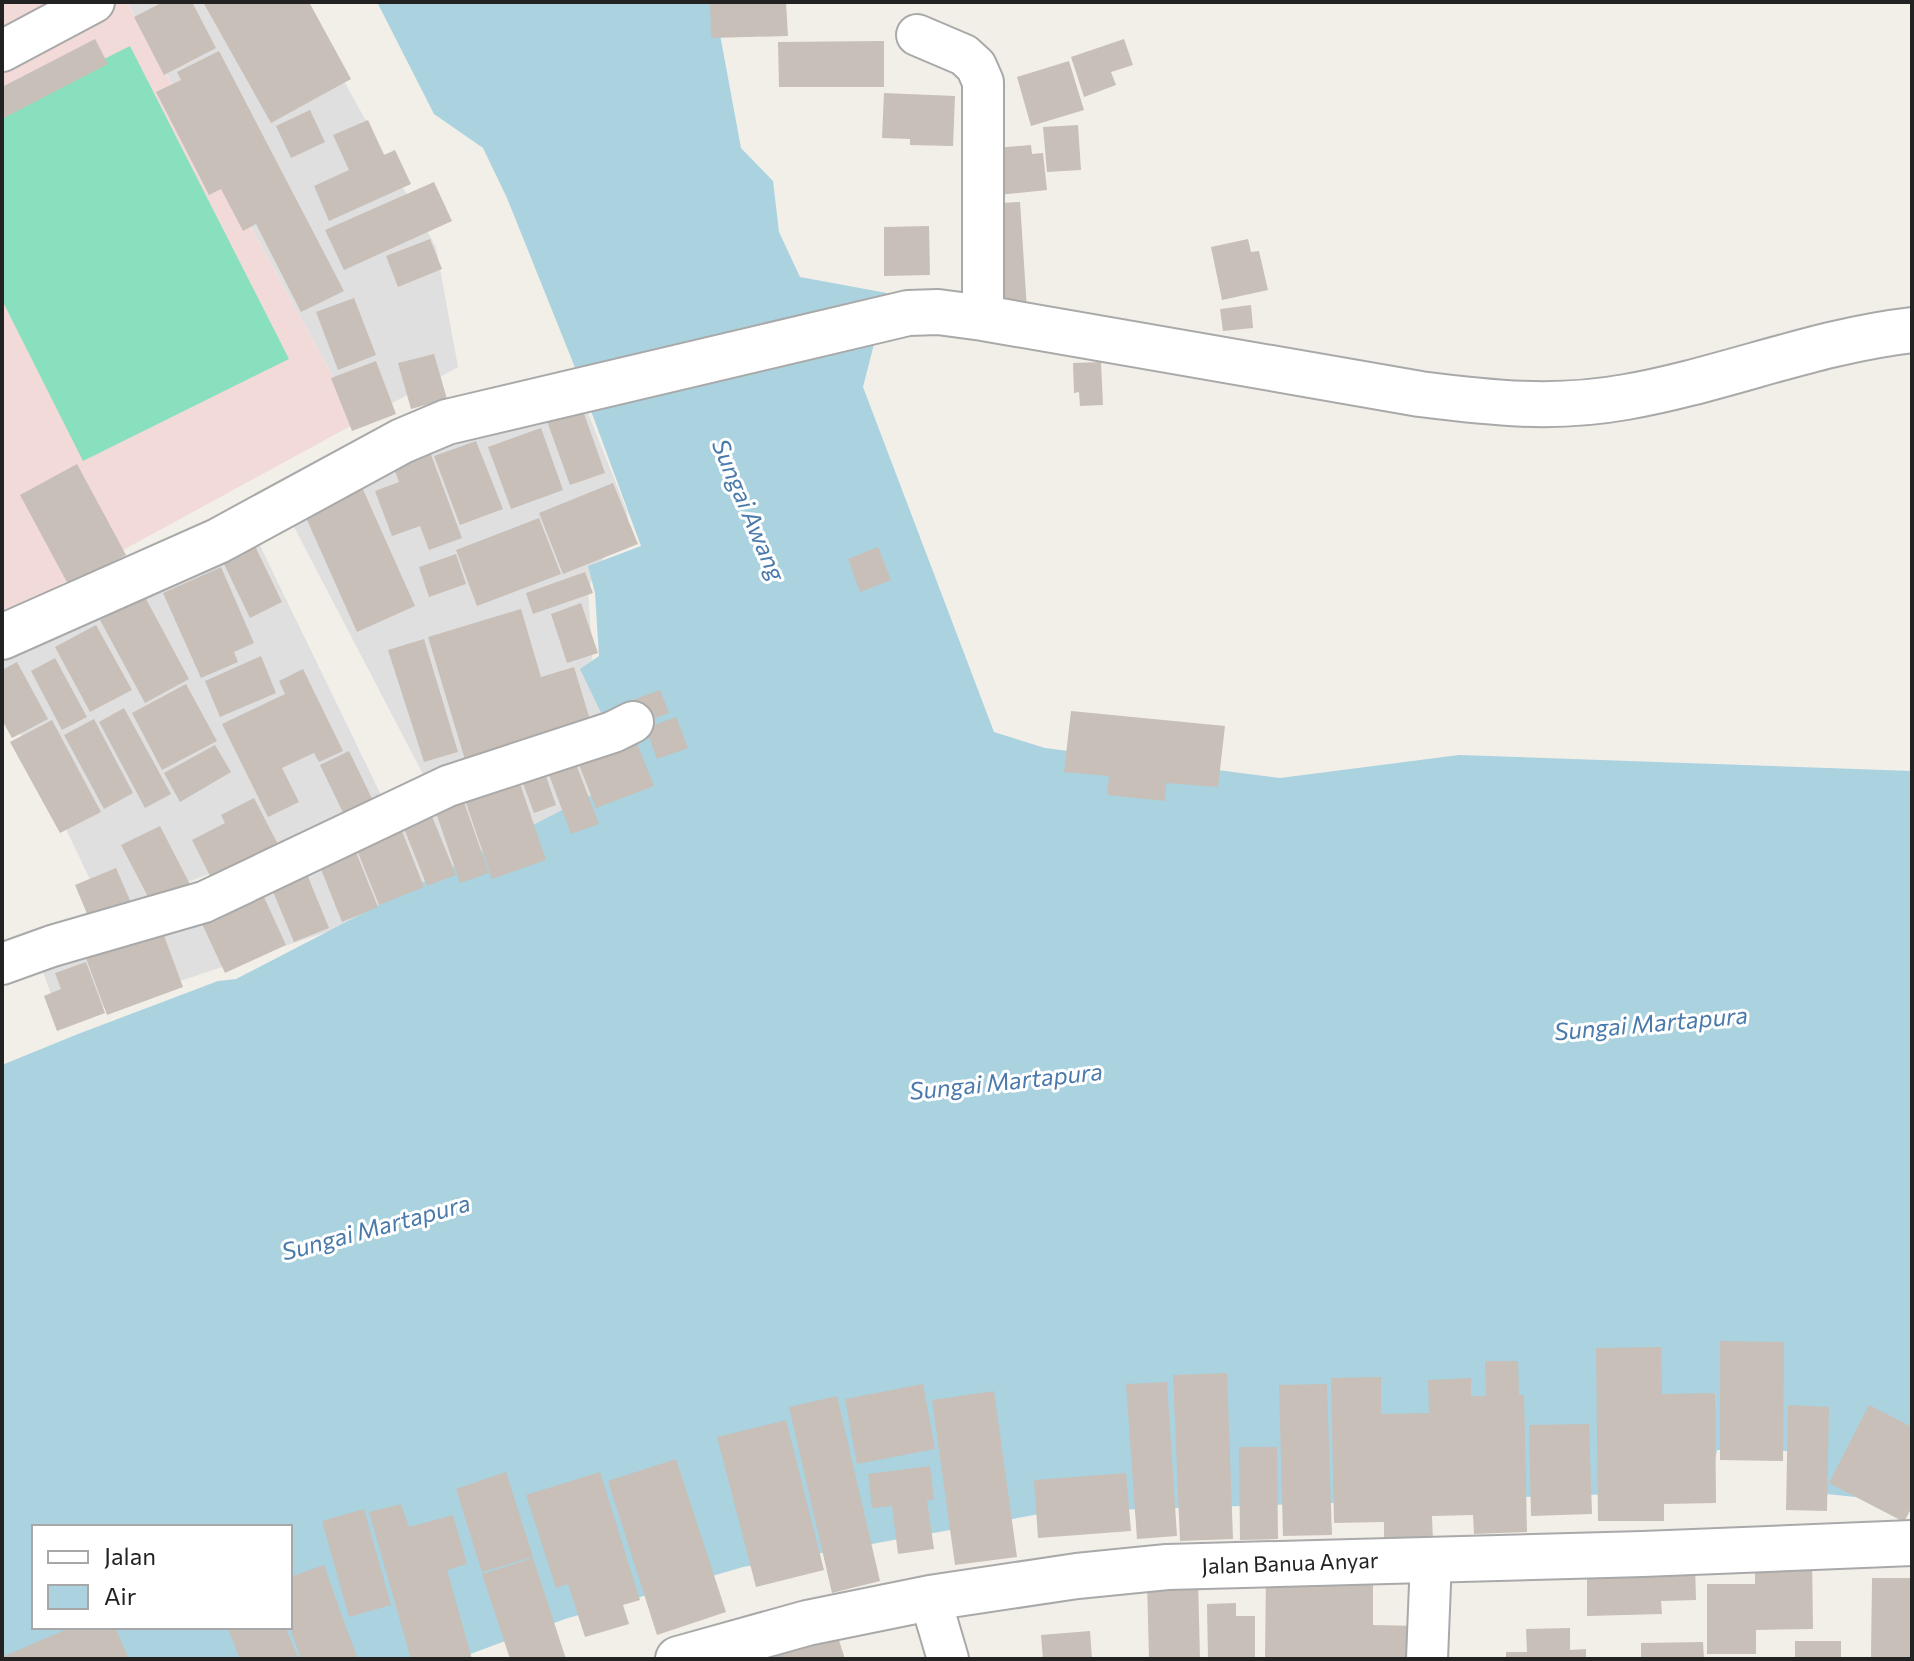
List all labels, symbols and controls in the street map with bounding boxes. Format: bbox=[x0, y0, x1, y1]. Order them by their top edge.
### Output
water label: Sungai Awang bbox=[707, 434, 793, 586]
water label: Sungai Martapura bbox=[1553, 1000, 1749, 1045]
water label: Sungai Martapura bbox=[908, 1056, 1104, 1105]
water label: Sungai Martapura bbox=[278, 1187, 473, 1266]
legend bbox=[32, 1525, 292, 1629]
text: Jalan bbox=[104, 1541, 156, 1570]
street label: Jalan Banua Anyar bbox=[1201, 1546, 1379, 1579]
text: Air bbox=[104, 1581, 137, 1610]

